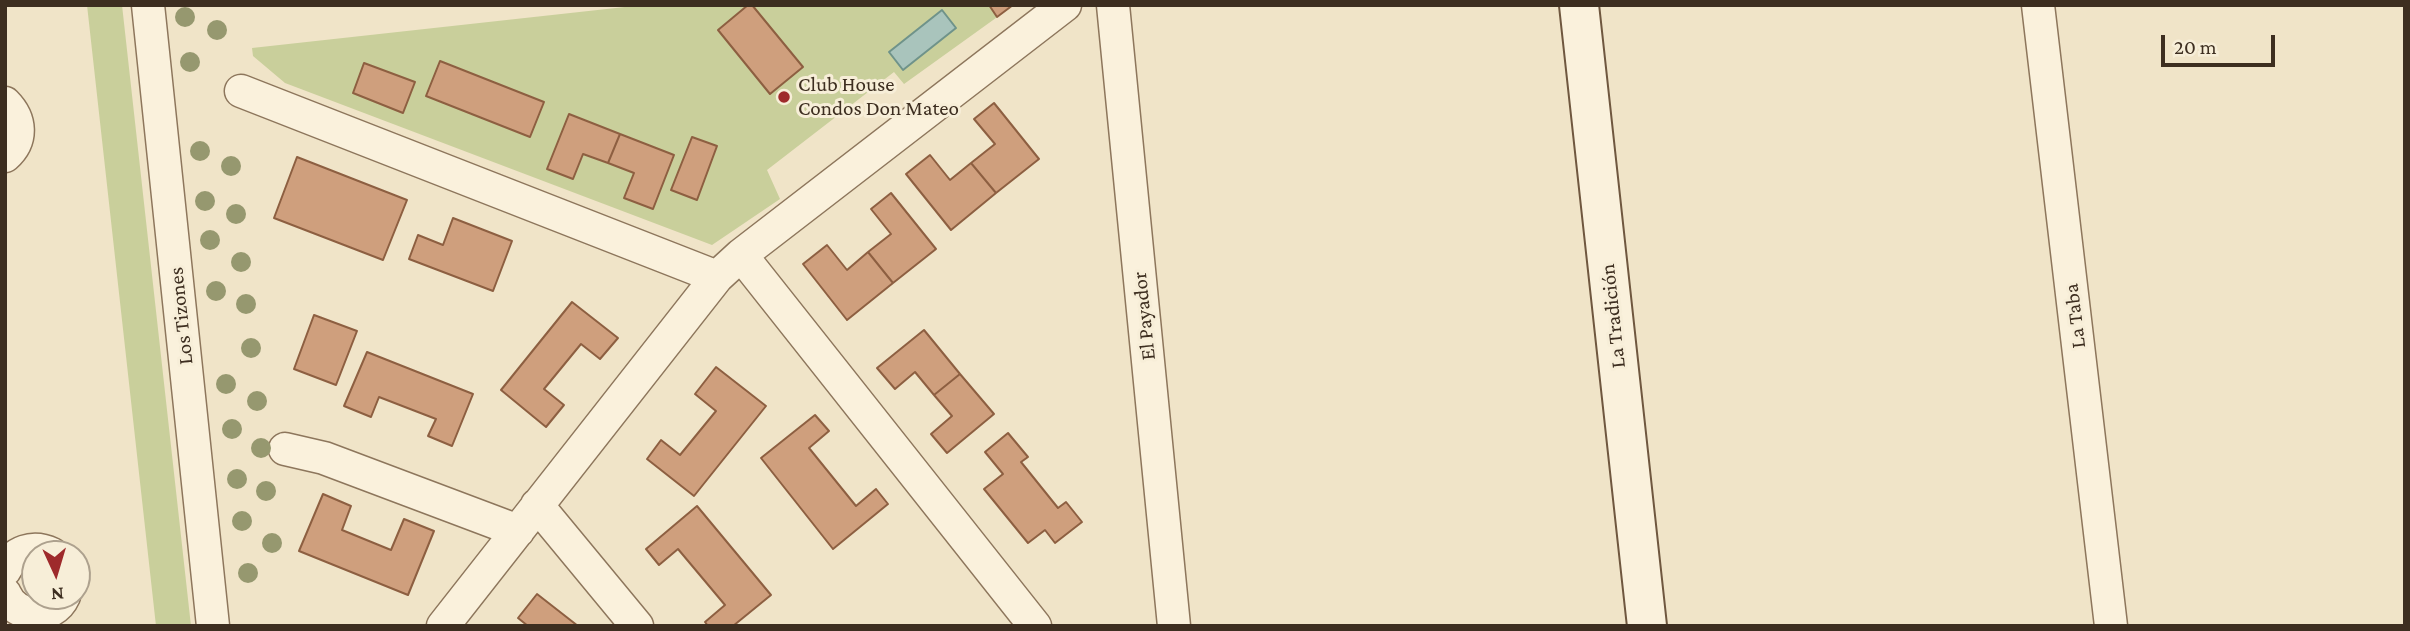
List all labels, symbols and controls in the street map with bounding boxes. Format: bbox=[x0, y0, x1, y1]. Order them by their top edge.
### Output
scale bar bbox=[2165, 21, 2279, 65]
text: 20 m bbox=[2174, 35, 2217, 59]
place label: Club House Condos Don Mateo bbox=[798, 72, 959, 122]
marker: Club House Condos Don Mateo bbox=[776, 89, 792, 105]
street label: La Tradición bbox=[1595, 263, 1631, 369]
street label: Los Tizones bbox=[163, 266, 199, 366]
street label: El Payador bbox=[1127, 270, 1161, 362]
street label: La Taba bbox=[2059, 282, 2091, 350]
north arrow bbox=[21, 540, 91, 610]
text: N bbox=[50, 584, 65, 605]

